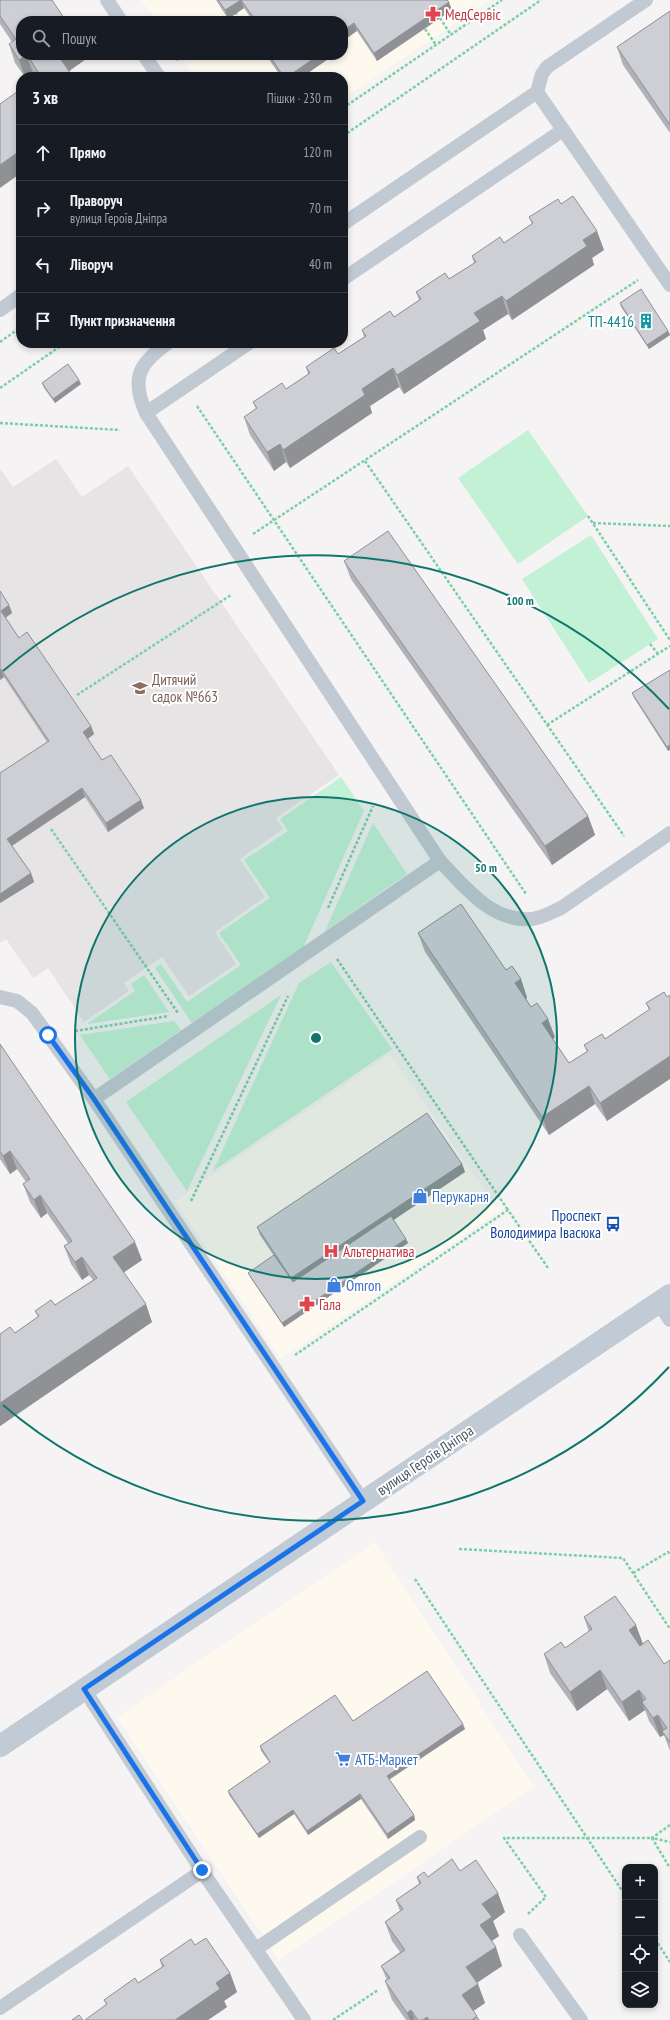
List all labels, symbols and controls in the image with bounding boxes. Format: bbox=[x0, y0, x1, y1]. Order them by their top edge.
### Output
pharmacy icon: МедСервіс bbox=[424, 5, 442, 23]
place label: МедСервіс bbox=[445, 5, 502, 24]
search box bbox=[16, 16, 348, 60]
icon: search bbox=[30, 27, 52, 49]
text: Пошук bbox=[62, 29, 97, 48]
text: 3 хв bbox=[32, 87, 58, 109]
text: Пішки · 230 m bbox=[267, 90, 332, 107]
icon: ahead bbox=[32, 142, 54, 164]
text: Прямо bbox=[70, 143, 106, 162]
text: 120 m bbox=[303, 144, 332, 161]
text: Праворуч bbox=[70, 191, 123, 210]
icon: right bbox=[32, 198, 54, 220]
text: 70 m bbox=[309, 200, 332, 217]
text: вулиця Героїв Дніпра bbox=[70, 210, 167, 227]
icon: left bbox=[32, 254, 54, 276]
text: Ліворуч bbox=[70, 255, 113, 274]
text: 40 m bbox=[309, 256, 332, 273]
icon: arrive bbox=[32, 310, 54, 332]
text: Пункт призначення bbox=[70, 311, 175, 330]
place label: ТП-4416 bbox=[588, 312, 634, 331]
building icon: ТП-4416 bbox=[637, 312, 655, 330]
text: 100 m bbox=[506, 593, 534, 608]
place label: Дитячий садок №663 bbox=[152, 670, 218, 706]
school or university icon: Дитячий садок №663 bbox=[131, 679, 149, 697]
text: 50 m bbox=[475, 860, 497, 875]
route start bbox=[39, 1026, 57, 1044]
centre of rings bbox=[309, 1031, 323, 1045]
shop icon: Перукарня bbox=[411, 1187, 429, 1205]
place label: Перукарня bbox=[432, 1187, 489, 1206]
place label: Проспект Володимира Івасюка bbox=[490, 1206, 601, 1242]
bus stop icon: Проспект Володимира Івасюка bbox=[604, 1215, 622, 1233]
hospital icon: Альтернатива bbox=[322, 1242, 340, 1260]
place label: Альтернатива bbox=[343, 1242, 415, 1261]
shop icon: Omron bbox=[325, 1276, 343, 1294]
place label: Omron bbox=[346, 1276, 381, 1295]
pharmacy icon: Гала bbox=[298, 1295, 316, 1313]
place label: Гала bbox=[319, 1295, 341, 1314]
street label: вулиця Героїв Дніпра bbox=[373, 1421, 477, 1499]
supermarket icon: АТБ-Маркет bbox=[334, 1750, 352, 1768]
place label: АТБ-Маркет bbox=[355, 1750, 418, 1769]
route end bbox=[193, 1861, 211, 1879]
map controls bbox=[622, 1864, 658, 2008]
button: + bbox=[622, 1864, 658, 1900]
button: − bbox=[622, 1900, 658, 1936]
button: locate bbox=[622, 1936, 658, 1972]
button: layers bbox=[622, 1972, 658, 2008]

